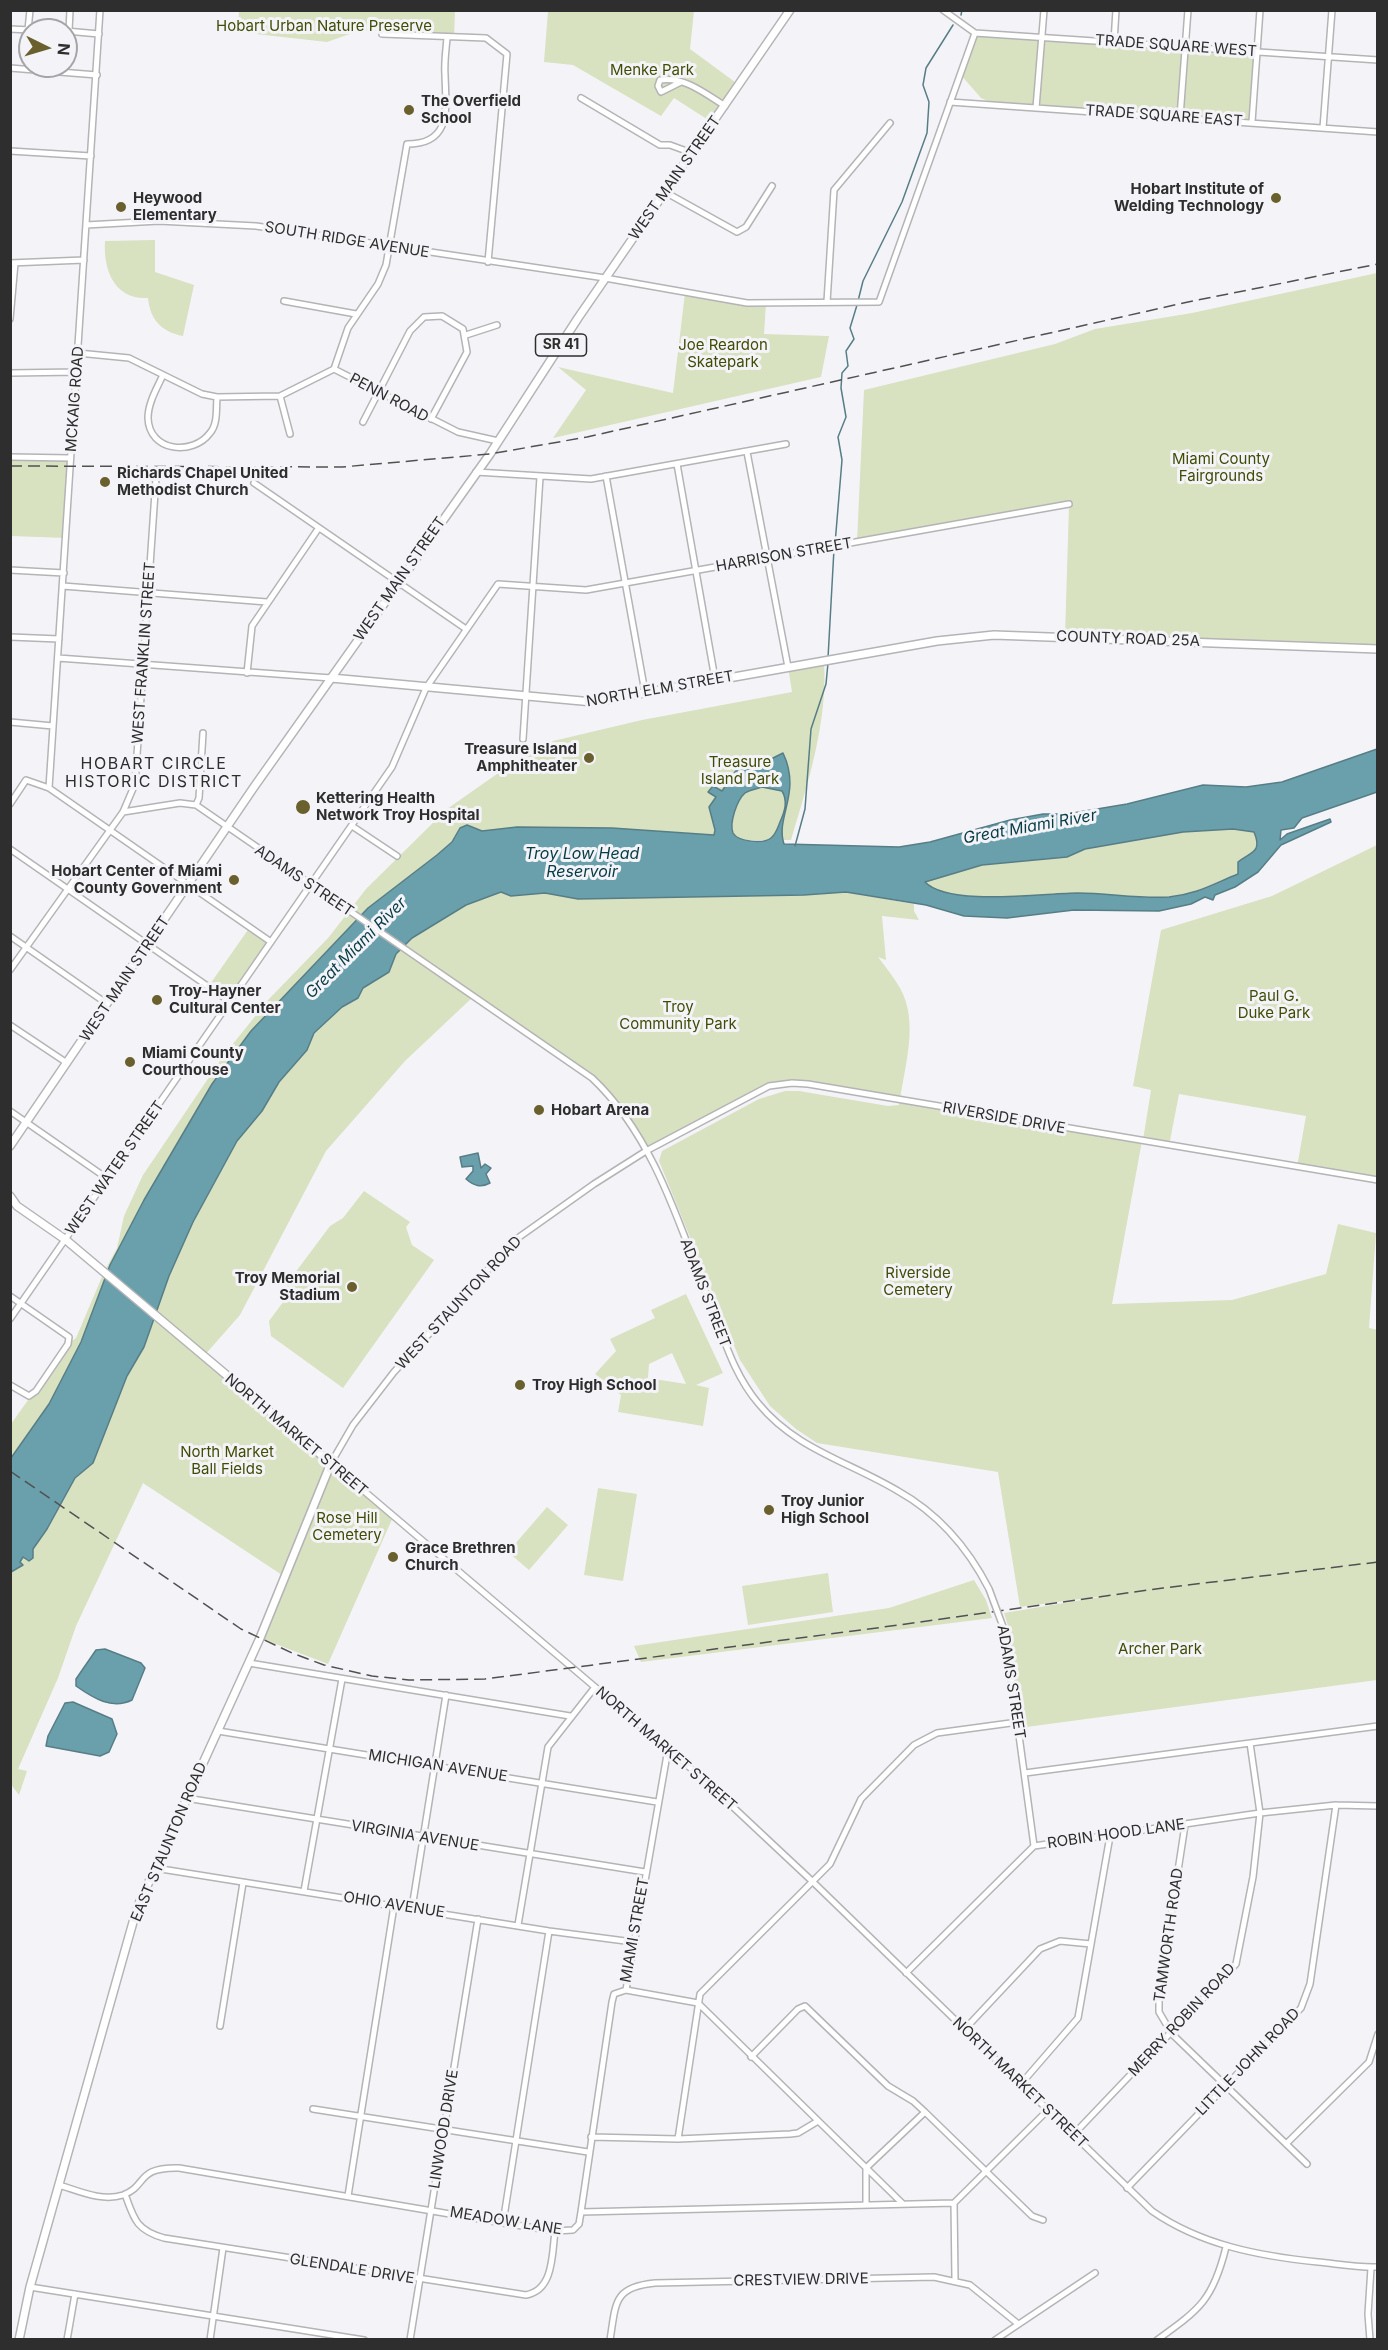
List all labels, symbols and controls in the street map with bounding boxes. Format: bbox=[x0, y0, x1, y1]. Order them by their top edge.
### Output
park label: Hobart Urban Nature Preserve bbox=[216, 17, 432, 35]
north arrow bbox=[18, 18, 78, 78]
street label: TRADE SQUARE WEST bbox=[1095, 31, 1257, 61]
text: N bbox=[53, 42, 74, 56]
park label: Menke Park bbox=[610, 61, 694, 79]
place label: The Overfield School bbox=[421, 92, 521, 127]
street label: TRADE SQUARE EAST bbox=[1085, 102, 1243, 130]
marker: The Overfield School bbox=[402, 103, 416, 117]
street label: WEST MAIN STREET bbox=[625, 112, 725, 244]
place label: Hobart Institute of Welding Technology bbox=[1114, 180, 1264, 215]
place label: Heywood Elementary bbox=[133, 189, 217, 224]
marker: Hobart Institute of Welding Technology bbox=[1269, 191, 1283, 205]
marker: Heywood Elementary bbox=[114, 200, 128, 214]
street label: SOUTH RIDGE AVENUE bbox=[263, 218, 431, 262]
road number: SR 41 bbox=[536, 334, 586, 356]
park label: Joe Reardon Skatepark bbox=[678, 336, 768, 371]
street label: MCKAIG ROAD bbox=[62, 345, 88, 453]
street label: PENN ROAD bbox=[346, 370, 432, 426]
park label: Miami County Fairgrounds bbox=[1172, 450, 1270, 485]
place label: Richards Chapel United Methodist Church bbox=[117, 464, 288, 499]
marker: Richards Chapel United Methodist Church bbox=[98, 475, 112, 489]
street label: WEST MAIN STREET bbox=[350, 513, 450, 645]
street label: HARRISON STREET bbox=[714, 534, 854, 576]
street label: WEST FRANKLIN STREET bbox=[129, 561, 159, 745]
street label: COUNTY ROAD 25A bbox=[1056, 627, 1200, 651]
street label: NORTH ELM STREET bbox=[585, 667, 735, 711]
place label: Treasure Island Amphitheater bbox=[464, 740, 577, 775]
marker: Treasure Island Amphitheater bbox=[582, 751, 596, 765]
park label: Treasure Island Park bbox=[701, 753, 779, 788]
district label: HOBART CIRCLE HISTORIC DISTRICT bbox=[65, 754, 243, 792]
place label: Kettering Health Network Troy Hospital bbox=[316, 789, 480, 824]
marker: Kettering Health Network Troy Hospital bbox=[294, 798, 312, 816]
water label: Great Miami River bbox=[962, 806, 1098, 848]
street label: ADAMS STREET bbox=[251, 841, 357, 921]
water label: Troy Low Head Reservoir bbox=[525, 844, 639, 882]
place label: Hobart Center of Miami County Government bbox=[51, 862, 222, 897]
marker: Hobart Center of Miami County Government bbox=[227, 873, 241, 887]
water label: Great Miami River bbox=[301, 893, 411, 1003]
street label: WEST MAIN STREET bbox=[76, 913, 174, 1045]
place label: Troy-Hayner Cultural Center bbox=[169, 982, 281, 1017]
park label: Paul G. Duke Park bbox=[1238, 987, 1310, 1022]
marker: Troy-Hayner Cultural Center bbox=[150, 993, 164, 1007]
park label: Troy Community Park bbox=[619, 998, 737, 1033]
place label: Miami County Courthouse bbox=[142, 1044, 244, 1079]
marker: Miami County Courthouse bbox=[123, 1055, 137, 1069]
street label: WEST WATER STREET bbox=[62, 1097, 168, 1239]
street label: RIVERSIDE DRIVE bbox=[941, 1098, 1067, 1138]
place label: Hobart Arena bbox=[551, 1101, 649, 1119]
marker: Hobart Arena bbox=[532, 1103, 546, 1117]
street label: WEST STAUNTON ROAD bbox=[392, 1233, 526, 1373]
street label: ADAMS STREET bbox=[676, 1236, 734, 1350]
park label: Riverside Cemetery bbox=[883, 1264, 953, 1299]
place label: Troy Memorial Stadium bbox=[235, 1269, 340, 1304]
marker: Troy Memorial Stadium bbox=[345, 1280, 359, 1294]
street label: NORTH MARKET STREET bbox=[221, 1370, 371, 1500]
place label: Troy High School bbox=[532, 1376, 657, 1394]
marker: Troy High School bbox=[513, 1378, 527, 1392]
park label: North Market Ball Fields bbox=[180, 1443, 274, 1478]
place label: Troy Junior High School bbox=[781, 1492, 869, 1527]
marker: Troy Junior High School bbox=[762, 1503, 776, 1517]
park label: Rose Hill Cemetery bbox=[312, 1509, 382, 1544]
place label: Grace Brethren Church bbox=[405, 1539, 516, 1574]
marker: Grace Brethren Church bbox=[386, 1550, 400, 1564]
street label: ADAMS STREET bbox=[993, 1624, 1029, 1740]
park label: Archer Park bbox=[1118, 1640, 1202, 1658]
street label: NORTH MARKET STREET bbox=[592, 1683, 740, 1815]
street label: MICHIGAN AVENUE bbox=[367, 1746, 509, 1786]
street label: EAST STAUNTON ROAD bbox=[127, 1760, 211, 1924]
street label: ROBIN HOOD LANE bbox=[1046, 1815, 1186, 1853]
street label: VIRGINIA AVENUE bbox=[350, 1817, 480, 1855]
street label: TAMWORTH ROAD bbox=[1151, 1867, 1187, 2003]
street label: MIAMI STREET bbox=[617, 1876, 653, 1984]
street label: OHIO AVENUE bbox=[342, 1888, 446, 1922]
street label: MERRY ROBIN ROAD bbox=[1125, 1960, 1239, 2080]
street label: LITTLE JOHN ROAD bbox=[1192, 2005, 1304, 2119]
street label: NORTH MARKET STREET bbox=[949, 2014, 1091, 2152]
street label: LINWOOD DRIVE bbox=[426, 2068, 462, 2190]
street label: MEADOW LANE bbox=[449, 2203, 563, 2239]
street label: GLENDALE DRIVE bbox=[288, 2250, 416, 2288]
street label: CRESTVIEW DRIVE bbox=[733, 2270, 869, 2290]

